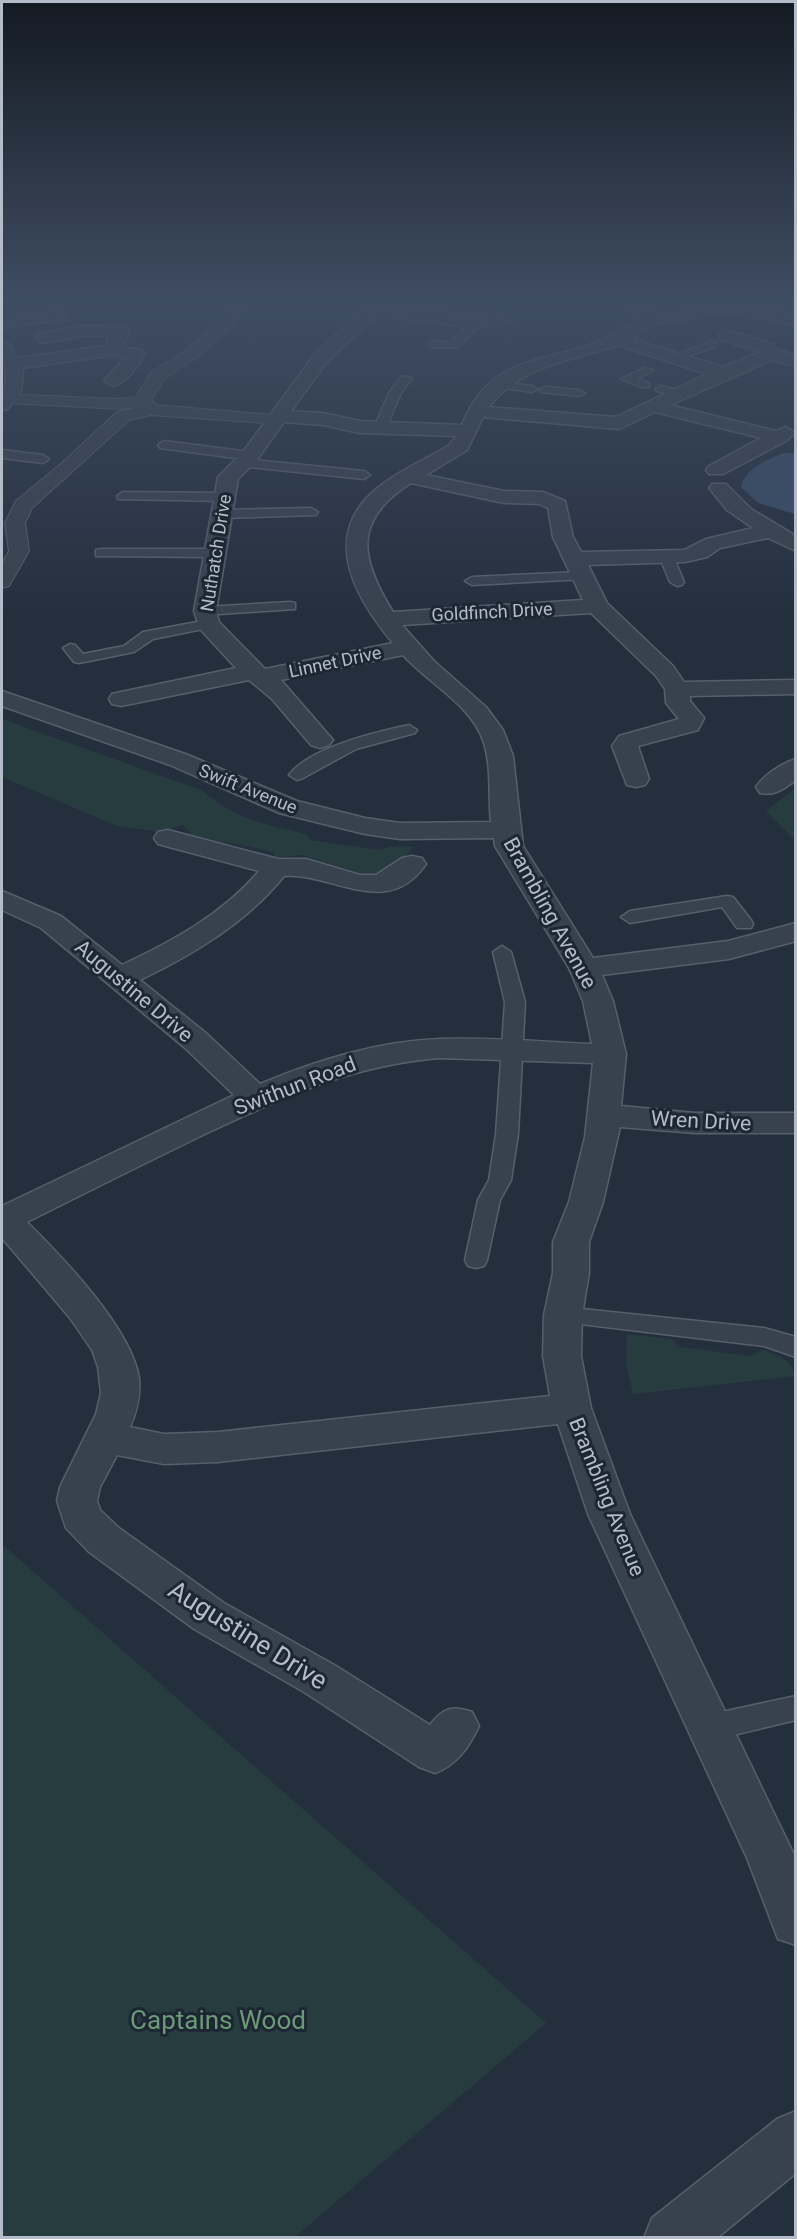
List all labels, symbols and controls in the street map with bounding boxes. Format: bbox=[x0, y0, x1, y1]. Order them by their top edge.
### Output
street label: Nuthatch Drive bbox=[196, 493, 235, 613]
street label: Goldfinch Drive bbox=[431, 598, 553, 625]
street label: Linnet Drive bbox=[287, 641, 383, 682]
street label: Swift Avenue bbox=[196, 759, 300, 818]
street label: Brambling Avenue bbox=[499, 833, 601, 993]
street label: Augustine Drive bbox=[70, 935, 198, 1047]
street label: Swithun Road bbox=[231, 1052, 359, 1120]
street label: Wren Drive bbox=[650, 1106, 752, 1136]
street label: Brambling Avenue bbox=[564, 1414, 650, 1580]
street label: Augustine Drive bbox=[163, 1574, 333, 1696]
park label: Captains Wood bbox=[130, 2005, 306, 2035]

